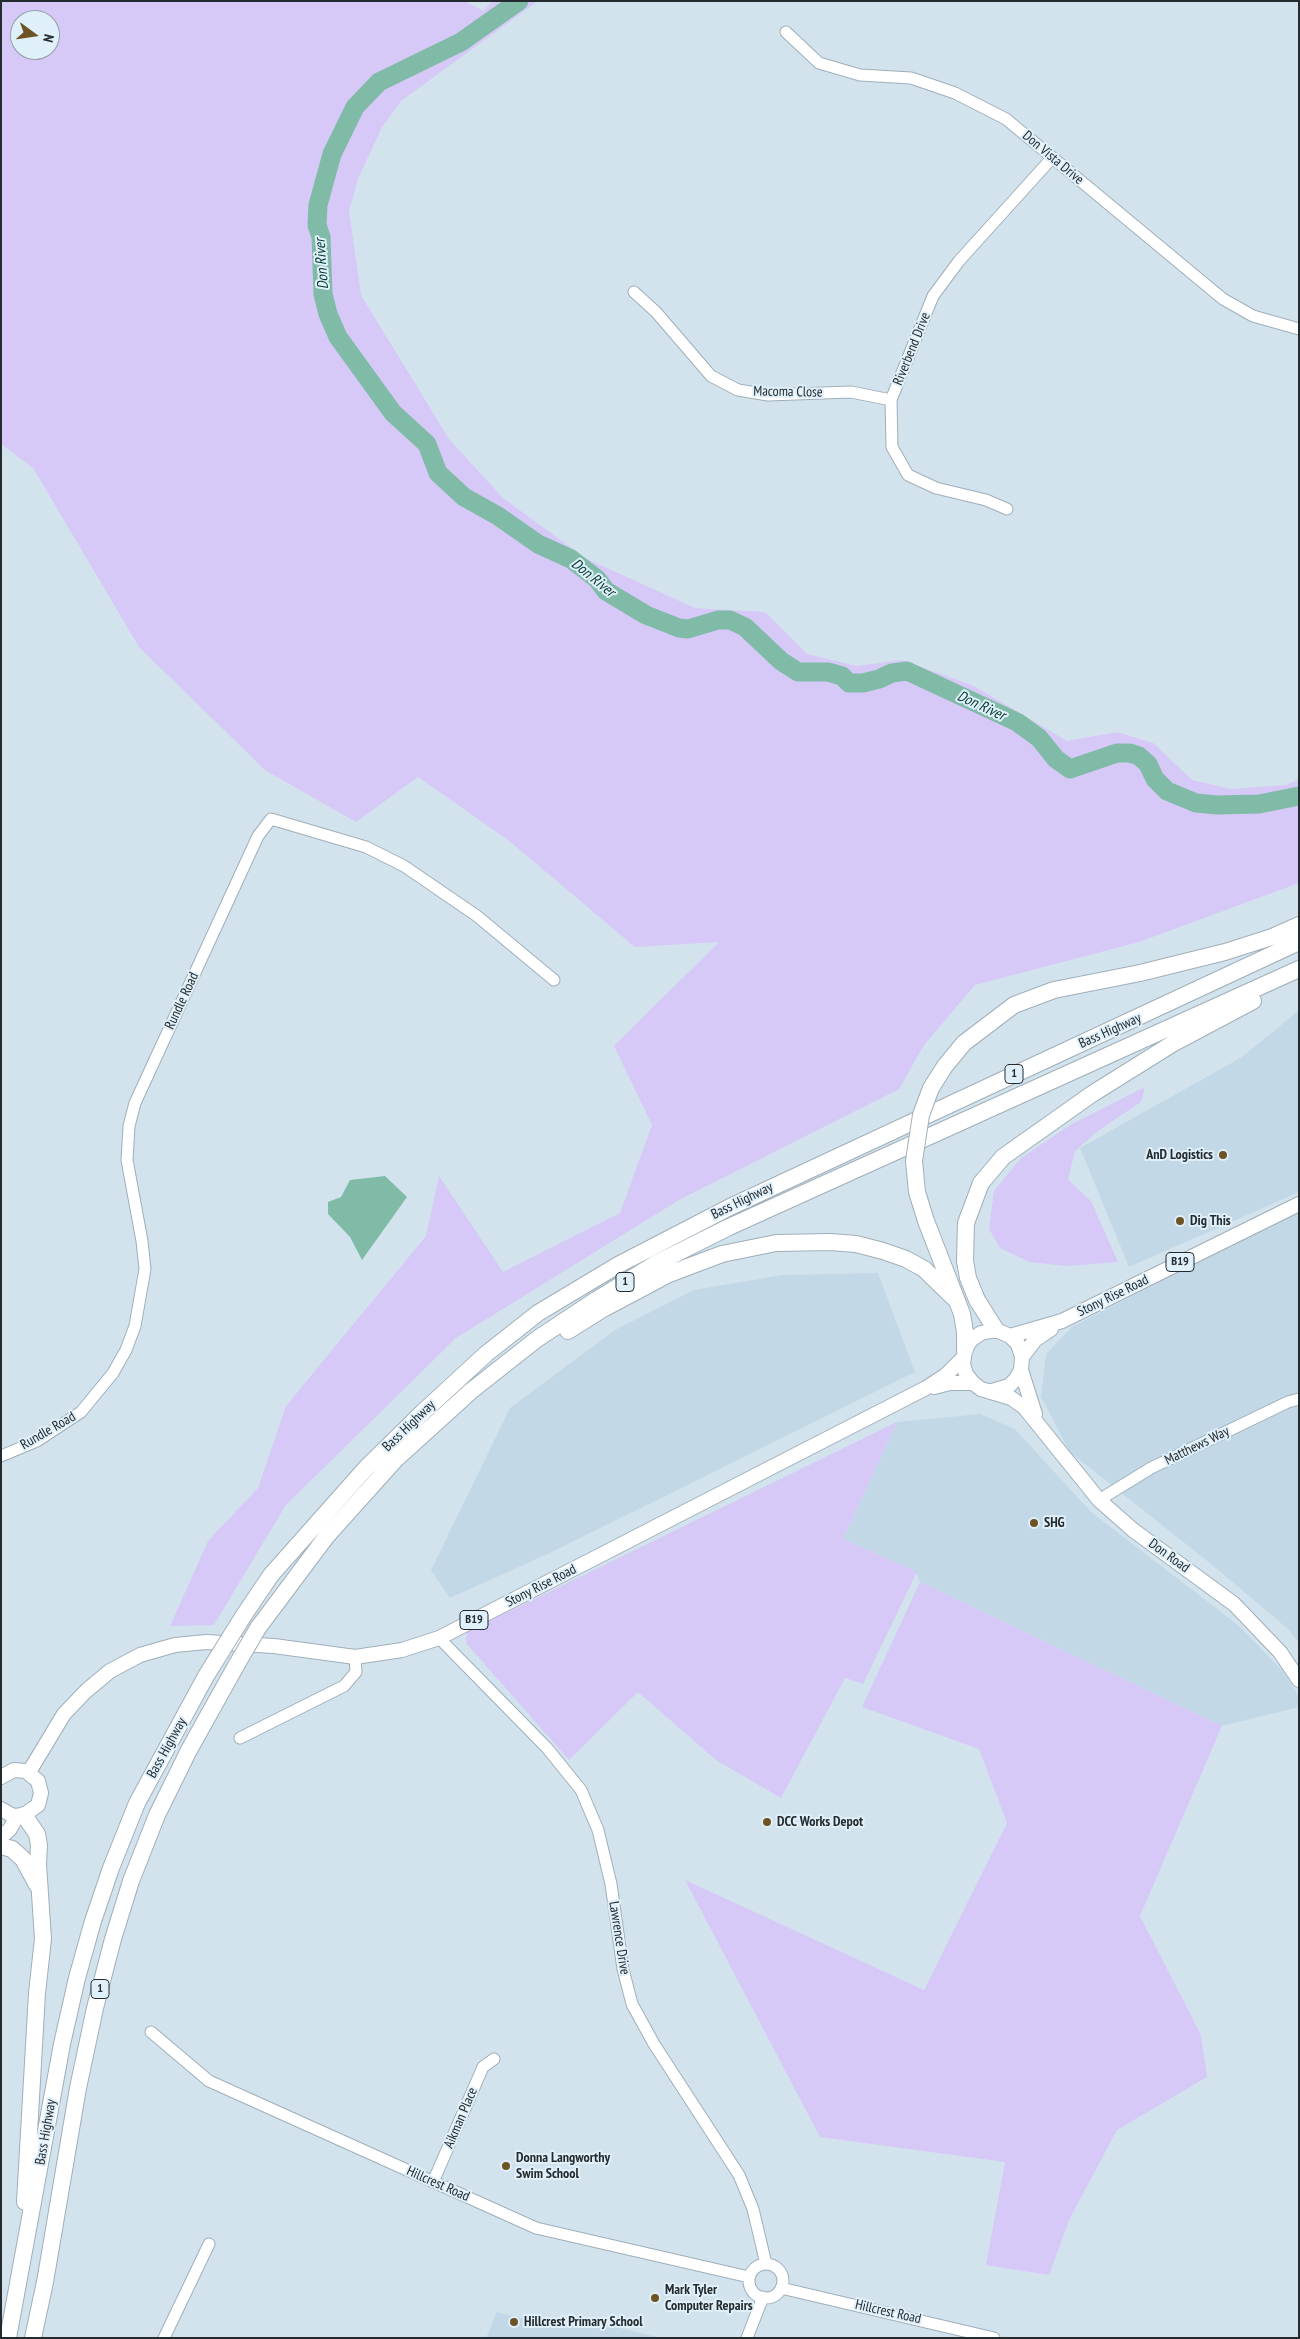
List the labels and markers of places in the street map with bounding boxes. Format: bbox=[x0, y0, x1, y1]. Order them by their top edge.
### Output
place label: AnD Logistics bbox=[1146, 1147, 1213, 1163]
marker: AnD Logistics bbox=[1217, 1149, 1229, 1161]
place label: Dig This bbox=[1190, 1213, 1231, 1229]
marker: Dig This bbox=[1174, 1215, 1186, 1227]
place label: SHG bbox=[1044, 1515, 1065, 1531]
marker: SHG bbox=[1028, 1517, 1040, 1529]
place label: DCC Works Depot bbox=[777, 1814, 863, 1830]
marker: DCC Works Depot bbox=[761, 1816, 773, 1828]
place label: Donna Langworthy Swim School bbox=[516, 2150, 610, 2182]
marker: Donna Langworthy Swim School bbox=[500, 2160, 512, 2172]
place label: Mark Tyler Computer Repairs bbox=[665, 2282, 753, 2314]
marker: Mark Tyler Computer Repairs bbox=[649, 2292, 661, 2304]
place label: Hillcrest Primary School bbox=[524, 2314, 643, 2330]
marker: Hillcrest Primary School bbox=[508, 2316, 520, 2328]

